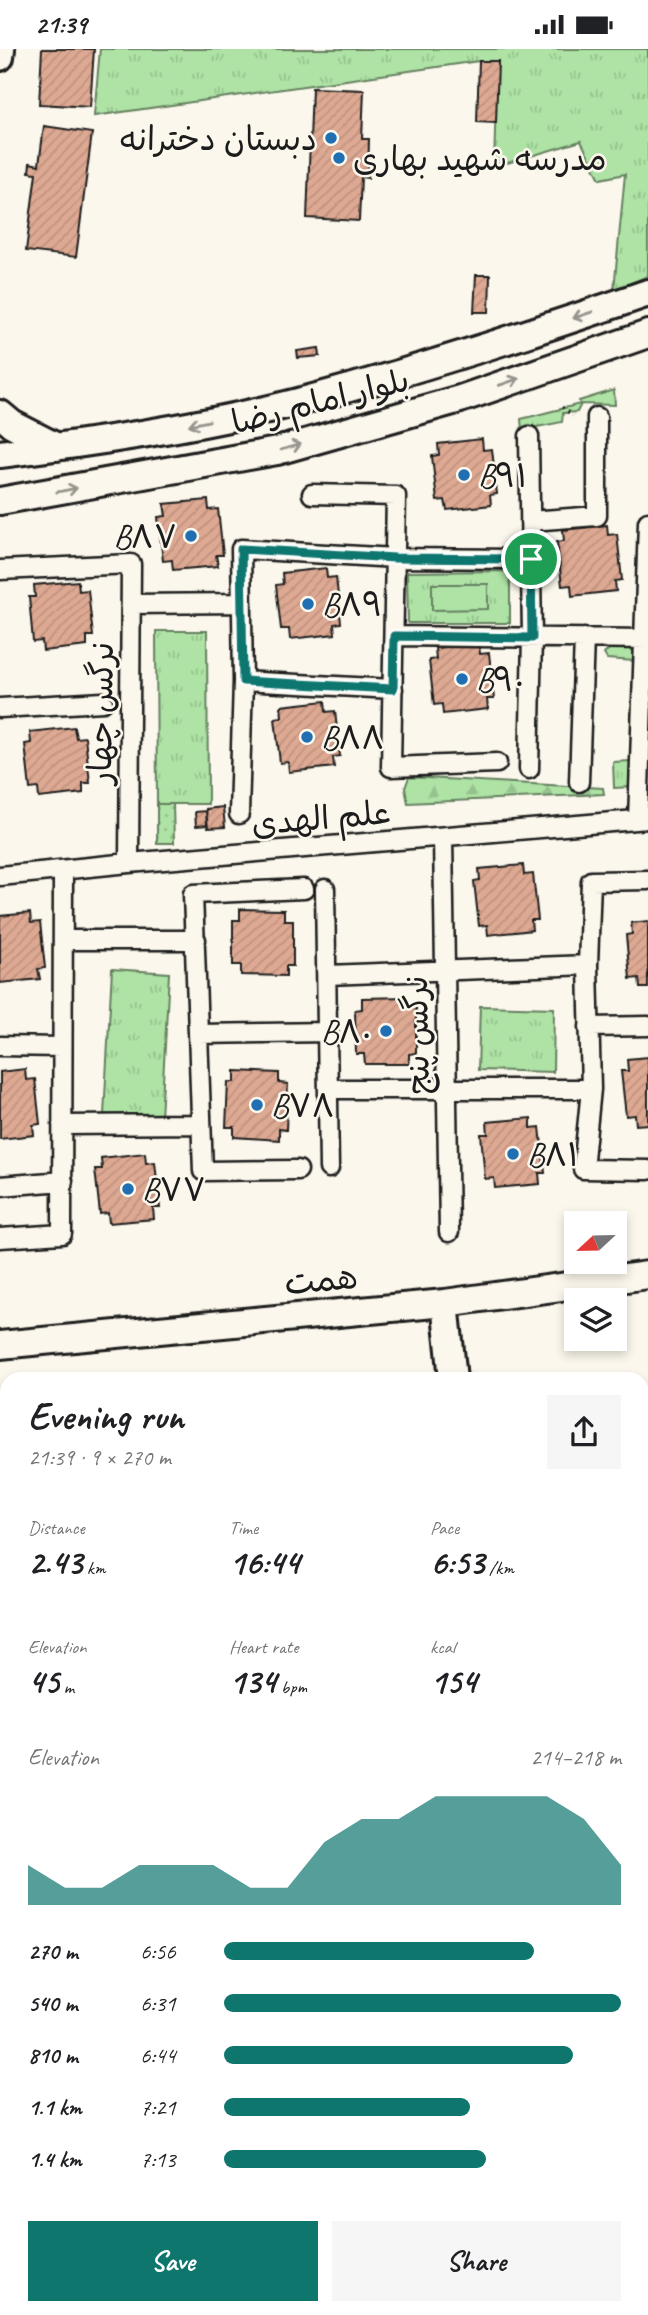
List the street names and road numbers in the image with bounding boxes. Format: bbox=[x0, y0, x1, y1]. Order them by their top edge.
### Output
street label: بلوار امام رضا bbox=[227, 359, 415, 447]
street label: نرگس چهار bbox=[79, 642, 123, 787]
street label: علم الهدی bbox=[250, 791, 393, 849]
street label: نرگس پنج bbox=[395, 975, 440, 1095]
street label: همت bbox=[283, 1256, 360, 1304]

